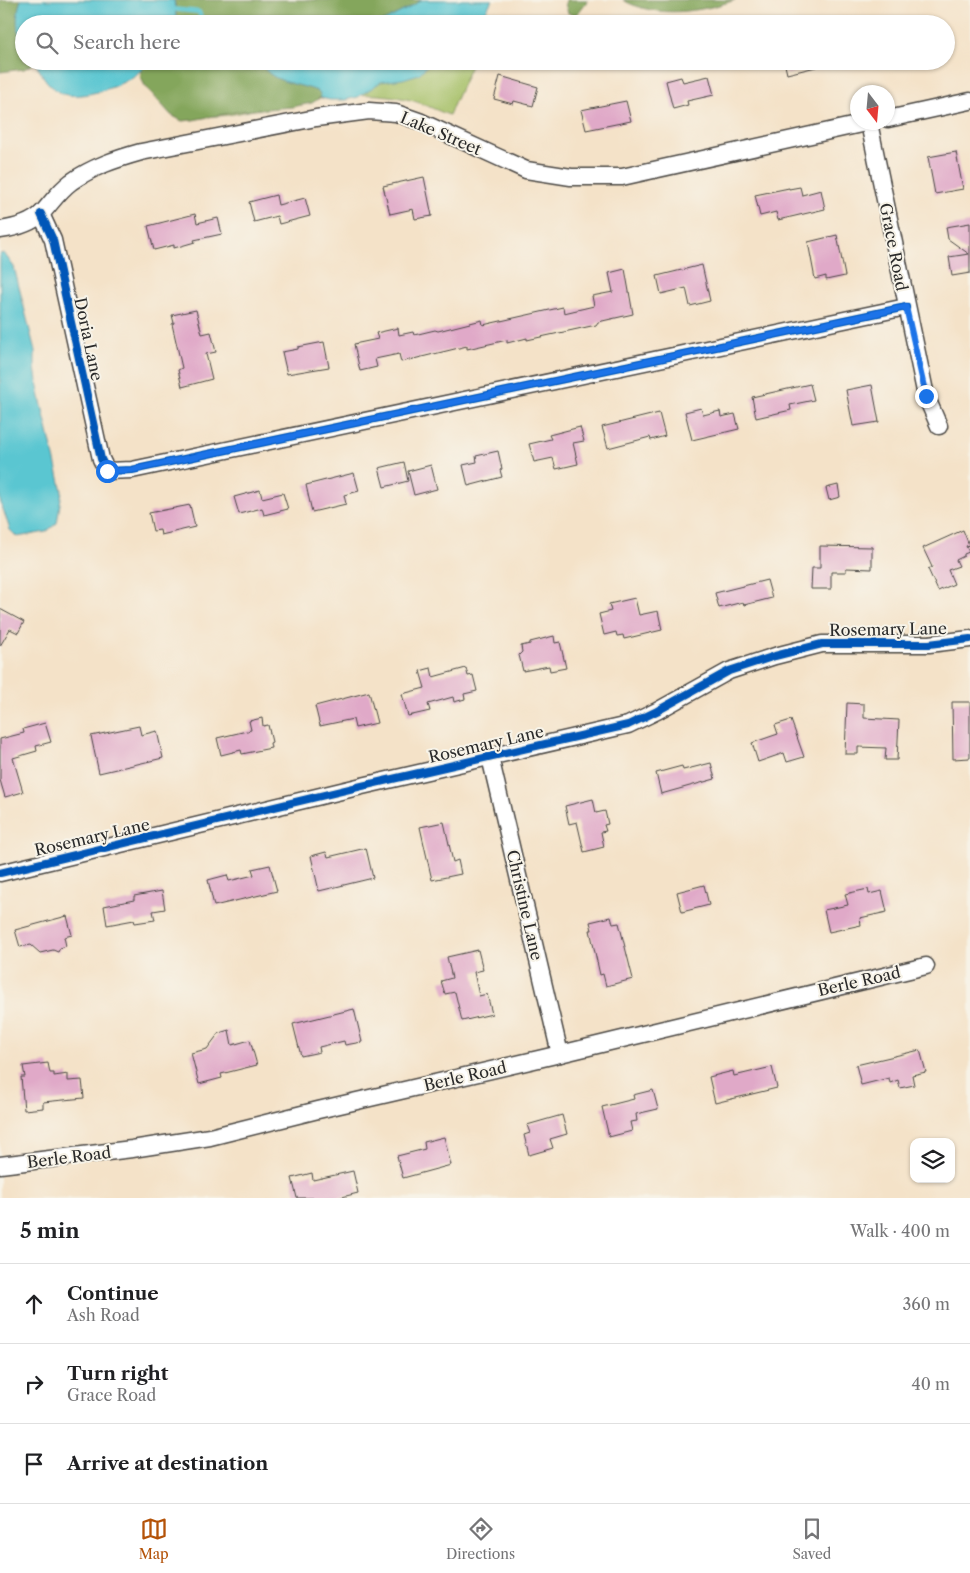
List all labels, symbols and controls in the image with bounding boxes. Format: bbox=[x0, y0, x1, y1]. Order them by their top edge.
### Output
search box bbox=[15, 15, 955, 70]
icon: search bbox=[33, 29, 61, 57]
text: Search here bbox=[73, 31, 181, 54]
north arrow bbox=[850, 85, 895, 130]
street label: Lake Street bbox=[397, 107, 485, 159]
street label: Grace Road bbox=[876, 201, 912, 293]
street label: Doria Lane bbox=[70, 295, 108, 383]
route end bbox=[915, 385, 938, 408]
route start bbox=[96, 460, 119, 483]
street label: Rosemary Lane bbox=[829, 618, 947, 640]
street label: Rosemary Lane bbox=[426, 721, 546, 767]
street label: Rosemary Lane bbox=[32, 814, 152, 860]
street label: Christine Lane bbox=[503, 848, 547, 962]
street label: Berle Road bbox=[816, 962, 903, 1000]
street label: Berle Road bbox=[422, 1057, 509, 1095]
map controls bbox=[910, 1138, 955, 1183]
button: layers bbox=[910, 1138, 955, 1183]
street label: Berle Road bbox=[26, 1142, 112, 1172]
text: 5 min bbox=[20, 1218, 80, 1243]
text: Walk · 400 m bbox=[850, 1221, 950, 1241]
text: Continue bbox=[67, 1282, 159, 1305]
icon: ahead bbox=[20, 1290, 48, 1318]
text: 360 m bbox=[903, 1294, 950, 1314]
text: Ash Road bbox=[67, 1305, 140, 1325]
text: Turn right bbox=[67, 1362, 168, 1385]
icon: right bbox=[20, 1370, 48, 1398]
text: 40 m bbox=[911, 1374, 950, 1394]
text: Grace Road bbox=[67, 1385, 156, 1405]
icon: arrive bbox=[20, 1450, 48, 1478]
text: Arrive at destination bbox=[67, 1452, 268, 1475]
tab: Map bbox=[139, 1515, 169, 1563]
tab: Directions bbox=[446, 1515, 515, 1563]
tab: Saved bbox=[792, 1515, 831, 1563]

